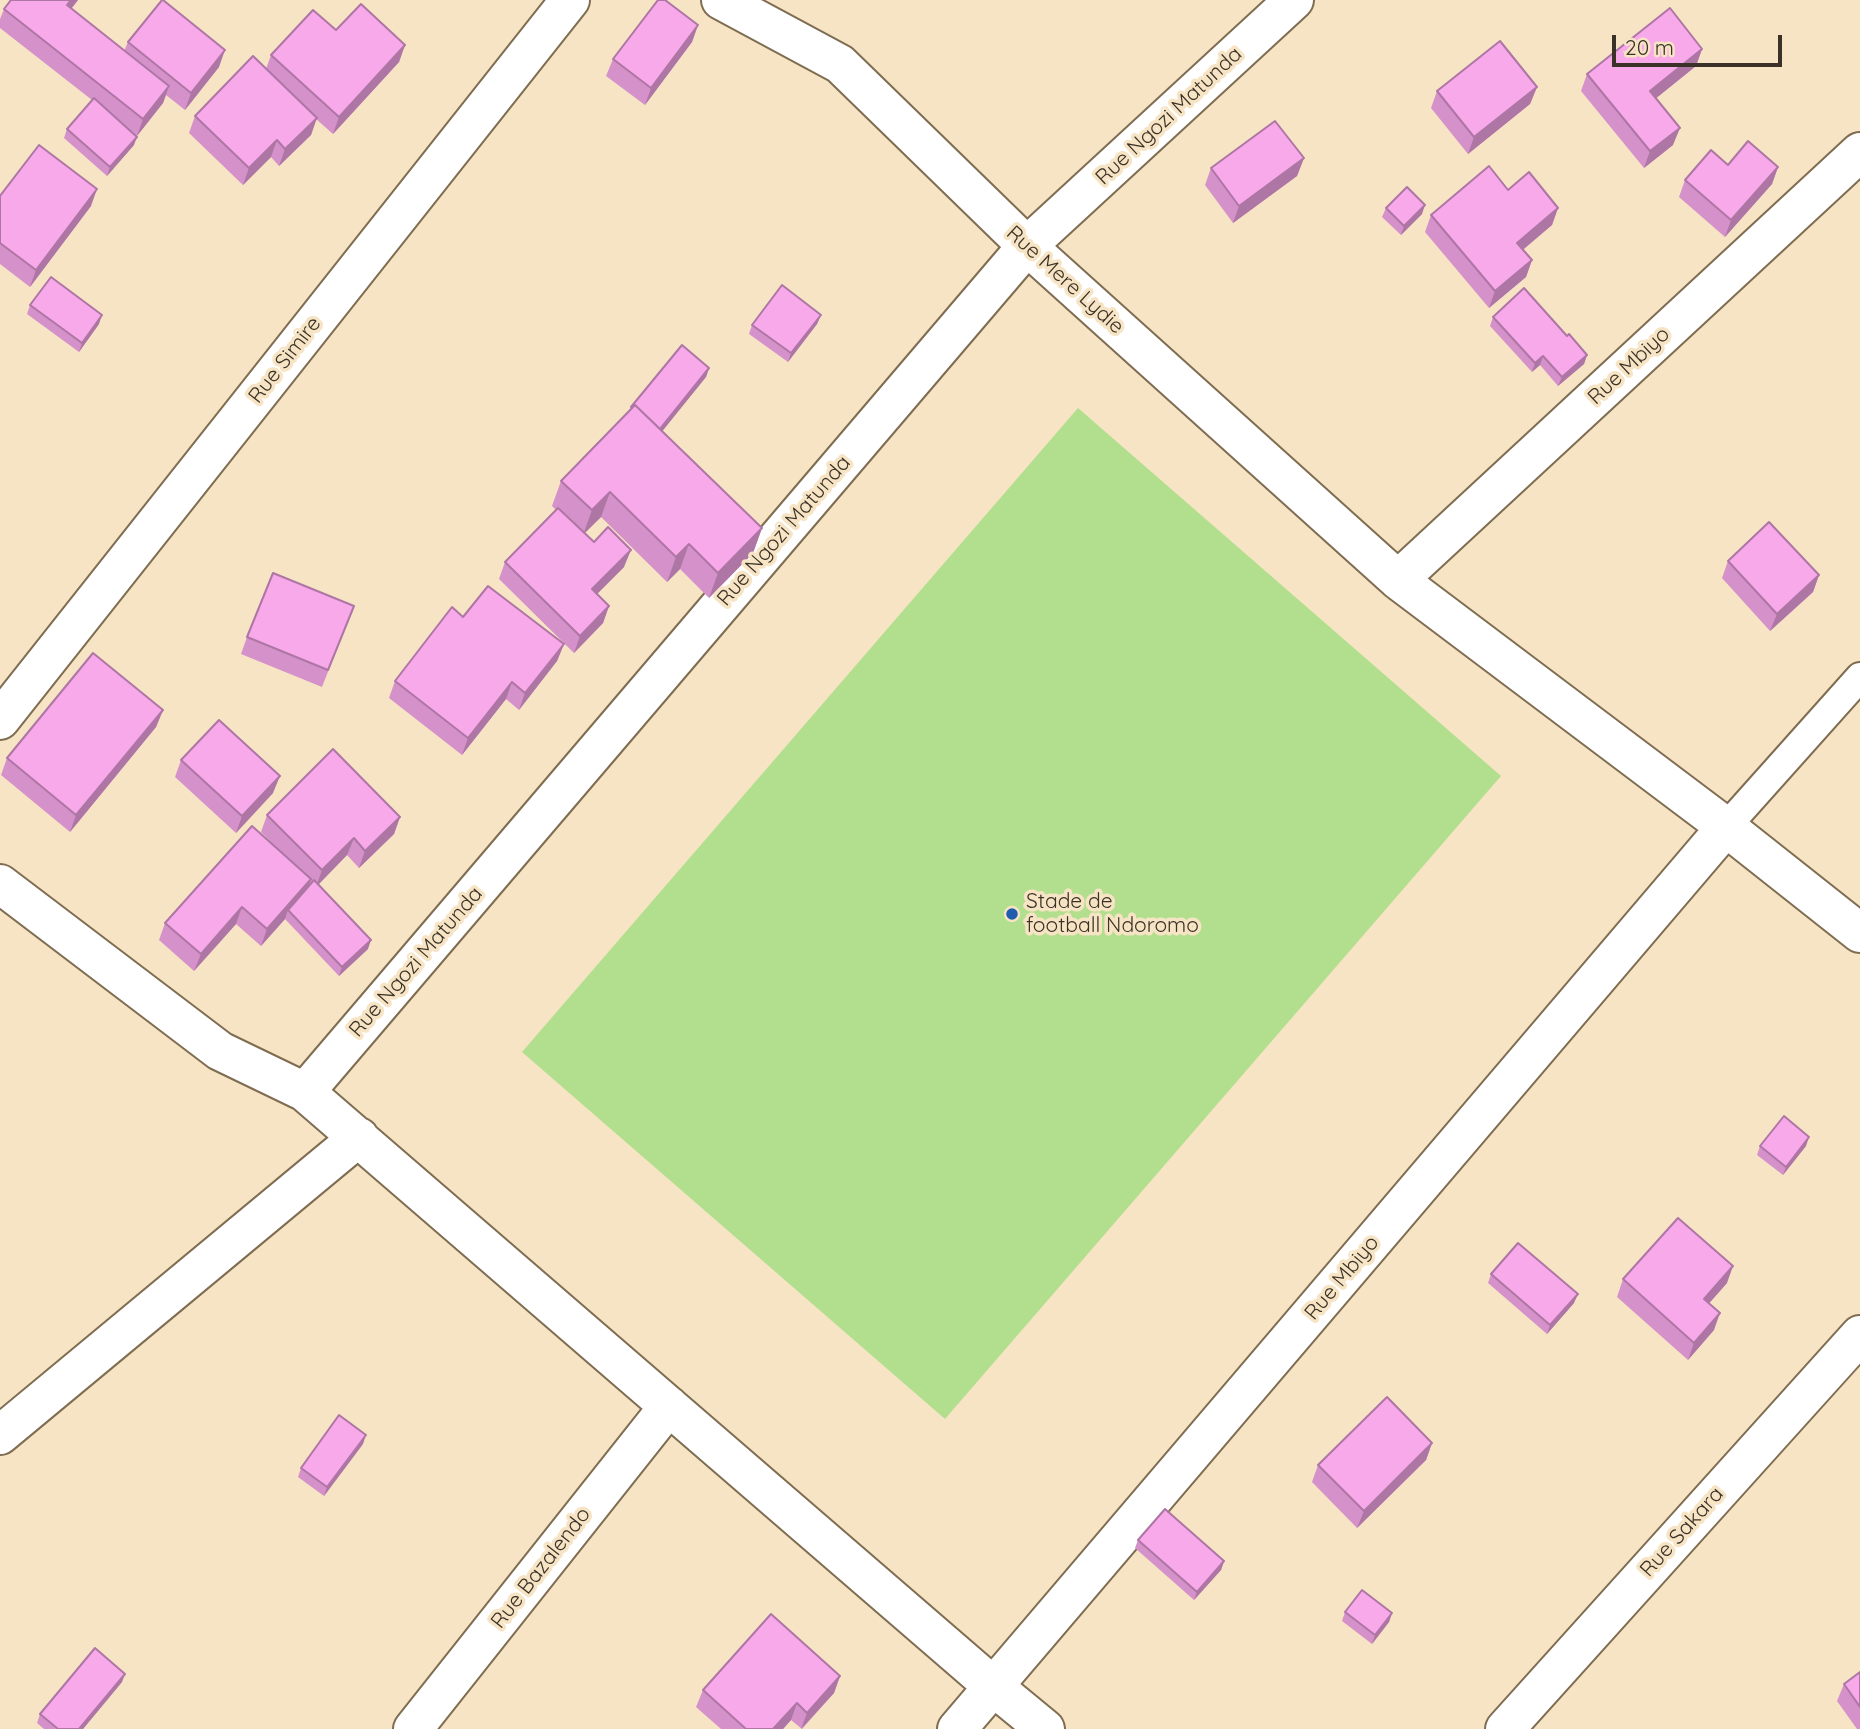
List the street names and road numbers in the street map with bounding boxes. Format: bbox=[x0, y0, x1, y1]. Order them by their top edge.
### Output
street label: Rue Ngozi Matunda bbox=[1091, 42, 1247, 190]
street label: Rue Mere Lydie bbox=[1001, 221, 1129, 339]
street label: Rue Simire bbox=[243, 312, 327, 408]
street label: Rue Mbiyo bbox=[1583, 322, 1675, 410]
street label: Rue Ngozi Matunda bbox=[712, 451, 856, 611]
street label: Rue Ngozi Matunda bbox=[344, 882, 488, 1042]
street label: Rue Mbiyo bbox=[1299, 1231, 1385, 1325]
street label: Rue Sakara bbox=[1635, 1482, 1729, 1582]
street label: Rue Bazalendo bbox=[486, 1502, 596, 1634]

